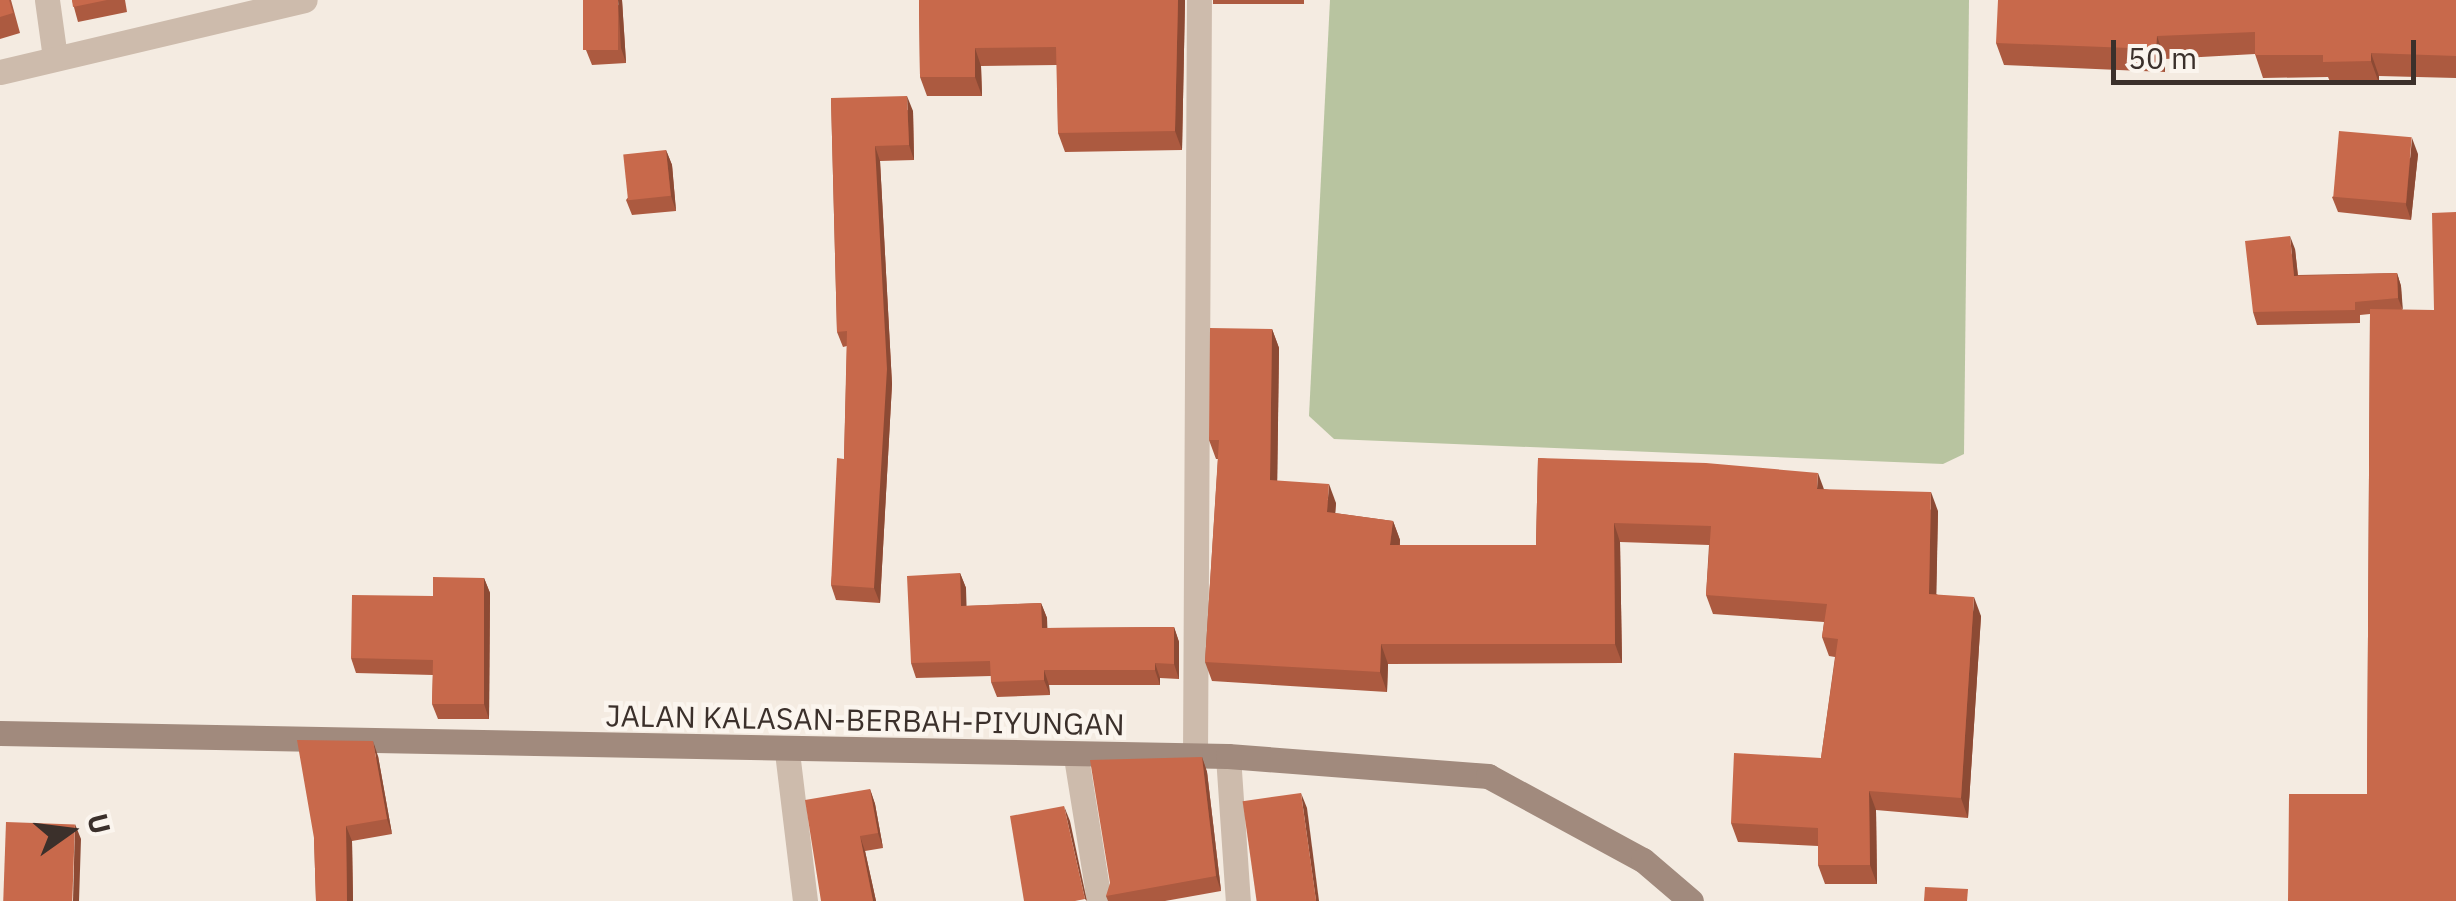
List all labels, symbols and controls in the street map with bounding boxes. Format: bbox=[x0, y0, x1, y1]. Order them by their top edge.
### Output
scale bar bbox=[2116, 20, 2421, 82]
text: 50 m bbox=[2128, 38, 2197, 77]
street label: JALAN KALASAN-BERBAH-PIYUNGAN bbox=[605, 697, 1125, 743]
north arrow bbox=[20, 781, 120, 881]
text: U bbox=[79, 810, 120, 838]

